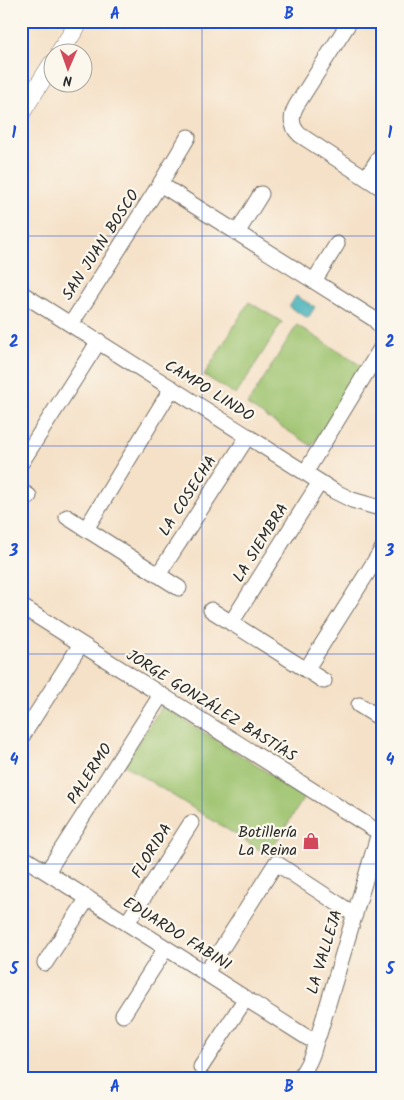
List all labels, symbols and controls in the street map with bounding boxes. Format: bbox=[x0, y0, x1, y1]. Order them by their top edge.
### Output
text: A bbox=[110, 2, 120, 27]
text: B bbox=[284, 2, 294, 27]
north arrow bbox=[42, 42, 92, 92]
text: N bbox=[63, 69, 72, 91]
text: 1 bbox=[12, 121, 17, 146]
text: 1 bbox=[388, 121, 393, 146]
street label: SAN JUAN BOSCO bbox=[56, 185, 146, 305]
text: 2 bbox=[9, 330, 19, 355]
text: 2 bbox=[385, 330, 395, 355]
street label: CAMPO LINDO bbox=[159, 354, 259, 429]
street label: LA COSECHA bbox=[152, 450, 224, 541]
street label: LA SIEMBRA bbox=[227, 498, 295, 588]
text: 3 bbox=[9, 539, 19, 564]
text: 3 bbox=[385, 539, 395, 564]
street label: JORGE GONZÁLEZ BASTÍAS bbox=[121, 643, 302, 769]
street label: PALERMO bbox=[61, 738, 119, 809]
text: 4 bbox=[10, 748, 19, 773]
text: 4 bbox=[386, 748, 395, 773]
street label: FLORIDA bbox=[125, 818, 179, 884]
place label: Botillería La Reina bbox=[238, 820, 297, 863]
shop icon: Botillería La Reina bbox=[301, 831, 321, 851]
street label: EDUARDO FABINI bbox=[118, 891, 236, 977]
street label: LA VALLEJA bbox=[300, 906, 350, 997]
text: 5 bbox=[9, 957, 20, 982]
text: 5 bbox=[385, 957, 396, 982]
text: A bbox=[110, 1075, 120, 1100]
text: B bbox=[284, 1075, 294, 1100]

